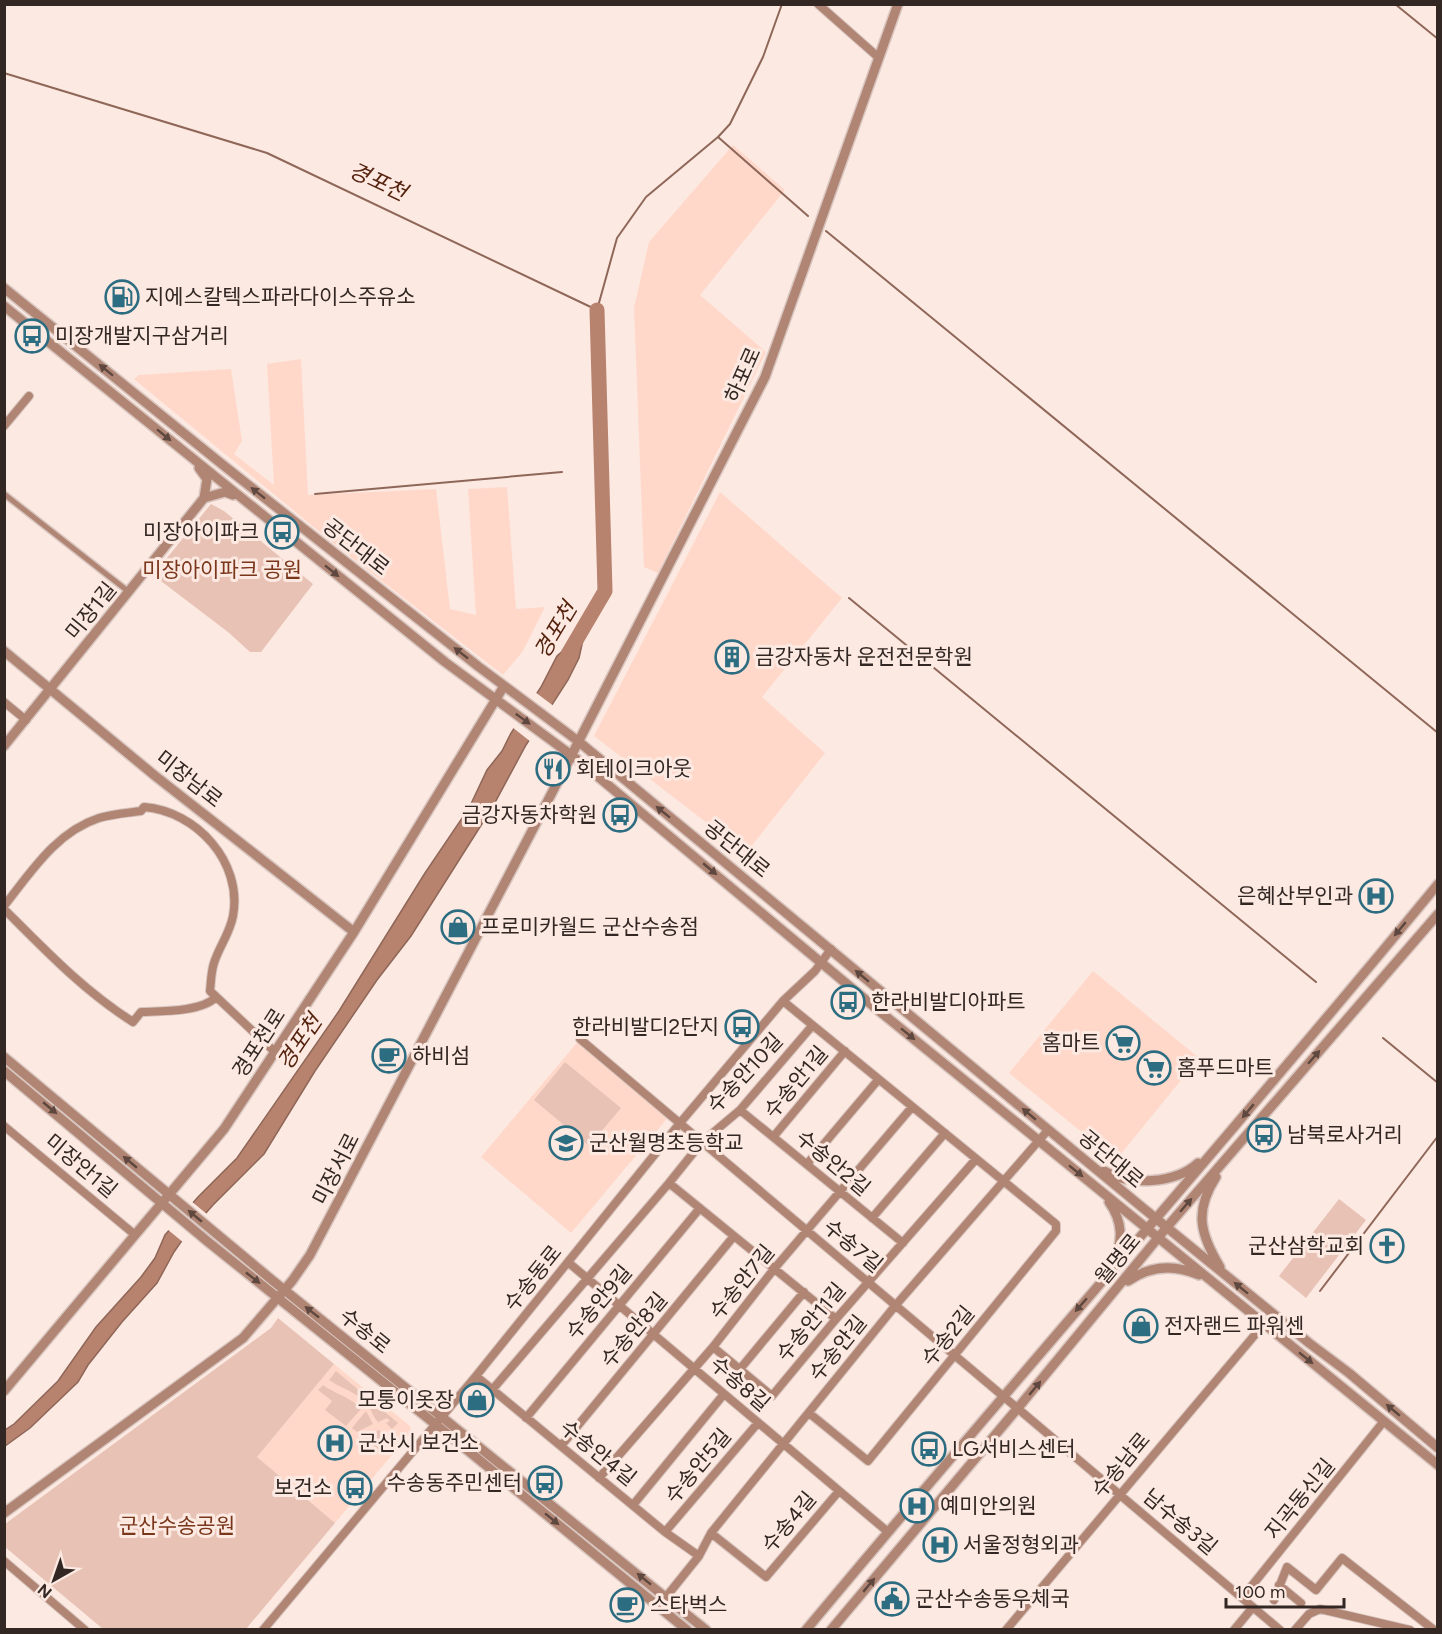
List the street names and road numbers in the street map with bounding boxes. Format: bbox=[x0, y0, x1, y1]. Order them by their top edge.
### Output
street label: 하포로 bbox=[719, 343, 766, 406]
street label: 공단대로 bbox=[318, 513, 394, 580]
street label: 미장1길 bbox=[60, 577, 121, 644]
street label: 미장남로 bbox=[151, 745, 227, 812]
street label: 공단대로 bbox=[699, 815, 775, 883]
street label: 경포천로 bbox=[227, 1004, 290, 1082]
street label: 수송안10길 bbox=[702, 1028, 788, 1118]
street label: 수송안1길 bbox=[758, 1041, 833, 1123]
street label: 수송안2길 bbox=[791, 1124, 875, 1201]
street label: 공단대로 bbox=[1074, 1124, 1149, 1193]
street label: 미장안1길 bbox=[40, 1128, 122, 1203]
street label: 미장서로 bbox=[307, 1129, 364, 1209]
street label: 수송7길 bbox=[819, 1214, 888, 1277]
street label: 월명로 bbox=[1090, 1228, 1146, 1289]
street label: 수송안7길 bbox=[704, 1239, 779, 1324]
street label: 수송동로 bbox=[499, 1240, 567, 1316]
street label: 수송안9길 bbox=[560, 1259, 637, 1344]
street label: 수송안11길 bbox=[771, 1277, 851, 1366]
street label: 수송안8길 bbox=[595, 1287, 672, 1372]
street label: 수송2길 bbox=[916, 1301, 979, 1371]
street label: 수송로 bbox=[335, 1303, 396, 1359]
street label: 수송안길 bbox=[804, 1310, 872, 1386]
street label: 수송8길 bbox=[705, 1351, 775, 1416]
street label: 수송안4길 bbox=[555, 1414, 641, 1491]
street label: 수송안5길 bbox=[659, 1423, 736, 1508]
street label: 수송남로 bbox=[1086, 1427, 1155, 1502]
street label: 지곡동신길 bbox=[1259, 1453, 1340, 1544]
street label: 남수송3길 bbox=[1138, 1484, 1222, 1560]
street label: 수송4길 bbox=[756, 1486, 821, 1557]

